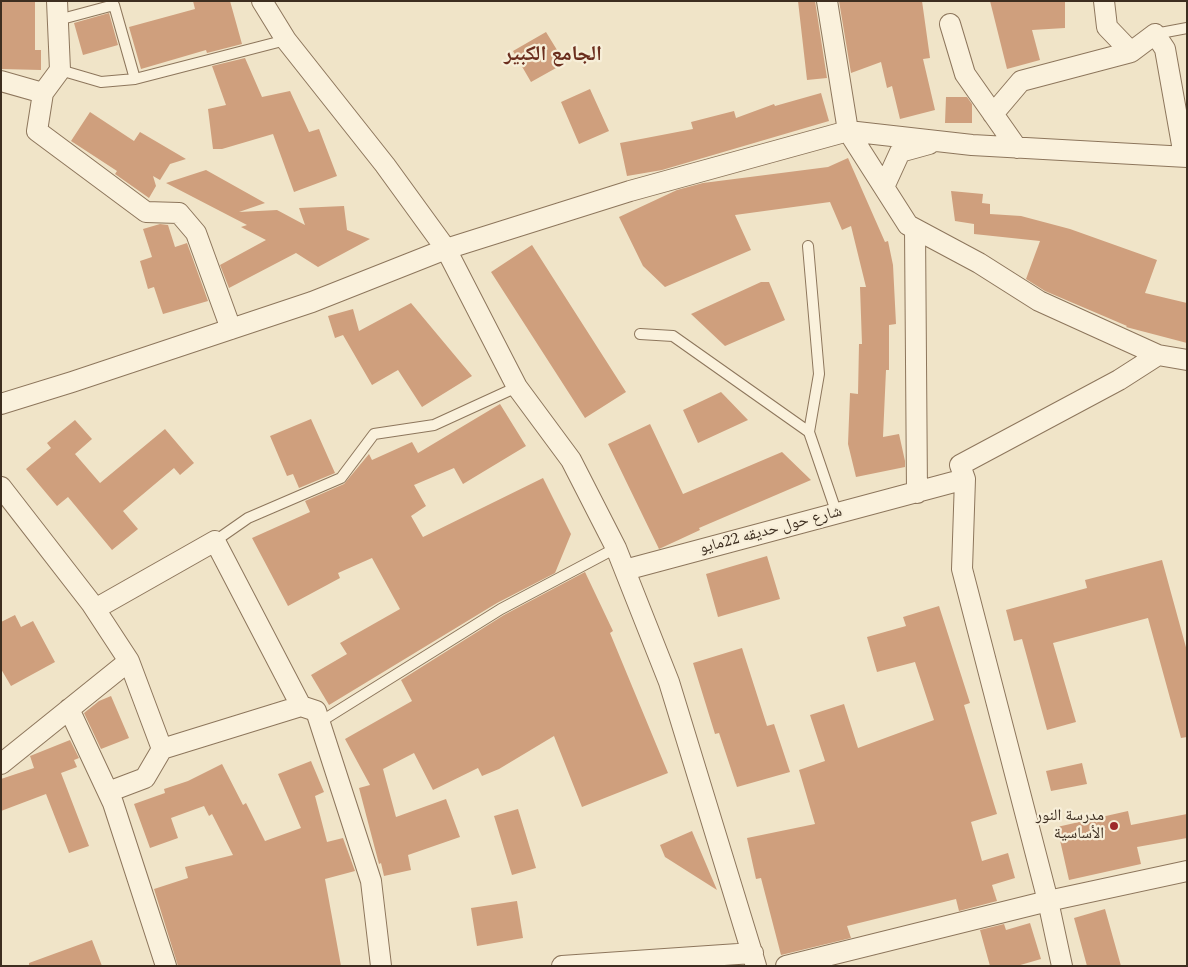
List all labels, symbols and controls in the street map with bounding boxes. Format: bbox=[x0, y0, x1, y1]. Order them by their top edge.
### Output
district label: الجامع الكبير bbox=[504, 43, 602, 69]
street label: شارع حول حديقه 22مايو bbox=[698, 503, 844, 559]
place label: مدرسة النور الأساسية bbox=[1036, 807, 1104, 845]
marker: مدرسة النور الأساسية bbox=[1108, 820, 1120, 832]

